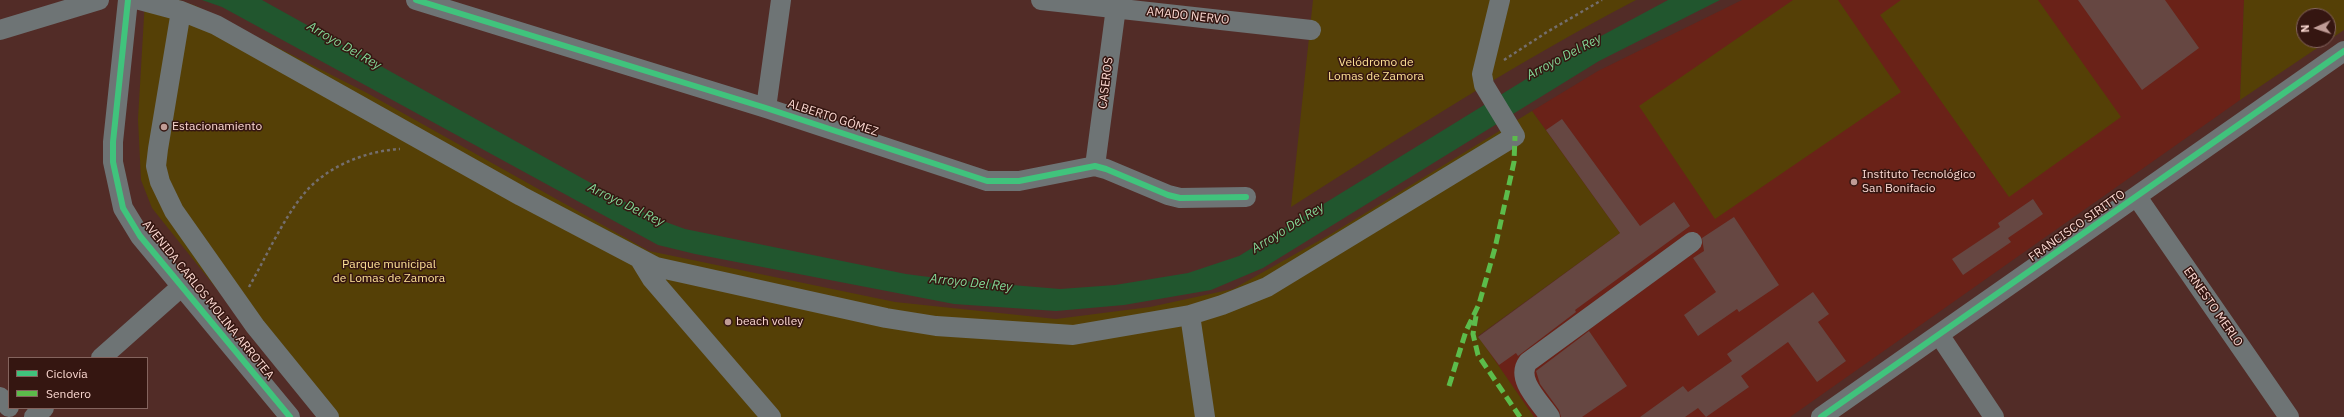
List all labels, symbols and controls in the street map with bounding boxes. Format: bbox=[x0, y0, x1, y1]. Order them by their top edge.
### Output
street label: AMADO NERVO bbox=[1146, 5, 1230, 27]
north arrow bbox=[2296, 8, 2336, 48]
water label: Arroyo Del Rey bbox=[304, 19, 384, 73]
text: N bbox=[2298, 24, 2312, 33]
water label: Arroyo Del Rey bbox=[1524, 31, 1604, 83]
street label: CASEROS bbox=[1096, 56, 1116, 110]
park label: Velódromo de Lomas de Zamora bbox=[1328, 56, 1424, 84]
street label: ALBERTO GÓMEZ bbox=[786, 97, 880, 139]
place label: Estacionamiento bbox=[172, 120, 262, 134]
marker: Estacionamiento bbox=[159, 122, 169, 132]
place label: Instituto Tecnológico San Bonifacio bbox=[1862, 168, 1976, 196]
marker: Instituto Tecnológico San Bonifacio bbox=[1849, 177, 1859, 187]
water label: Arroyo Del Rey bbox=[585, 180, 667, 230]
street label: FRANCISCO SIRITTO bbox=[2026, 187, 2128, 265]
water label: Arroyo Del Rey bbox=[1249, 199, 1327, 257]
street label: AVENIDA CARLOS MOLINA ARROTEA bbox=[139, 217, 277, 383]
park label: Parque municipal de Lomas de Zamora bbox=[333, 258, 445, 286]
street label: ERNESTO MERLO bbox=[2180, 265, 2246, 349]
water label: Arroyo Del Rey bbox=[929, 271, 1013, 295]
place label: beach volley bbox=[736, 315, 803, 329]
marker: beach volley bbox=[723, 317, 733, 327]
legend bbox=[8, 357, 148, 409]
text: Ciclovía bbox=[46, 366, 88, 381]
text: Sendero bbox=[46, 386, 91, 401]

